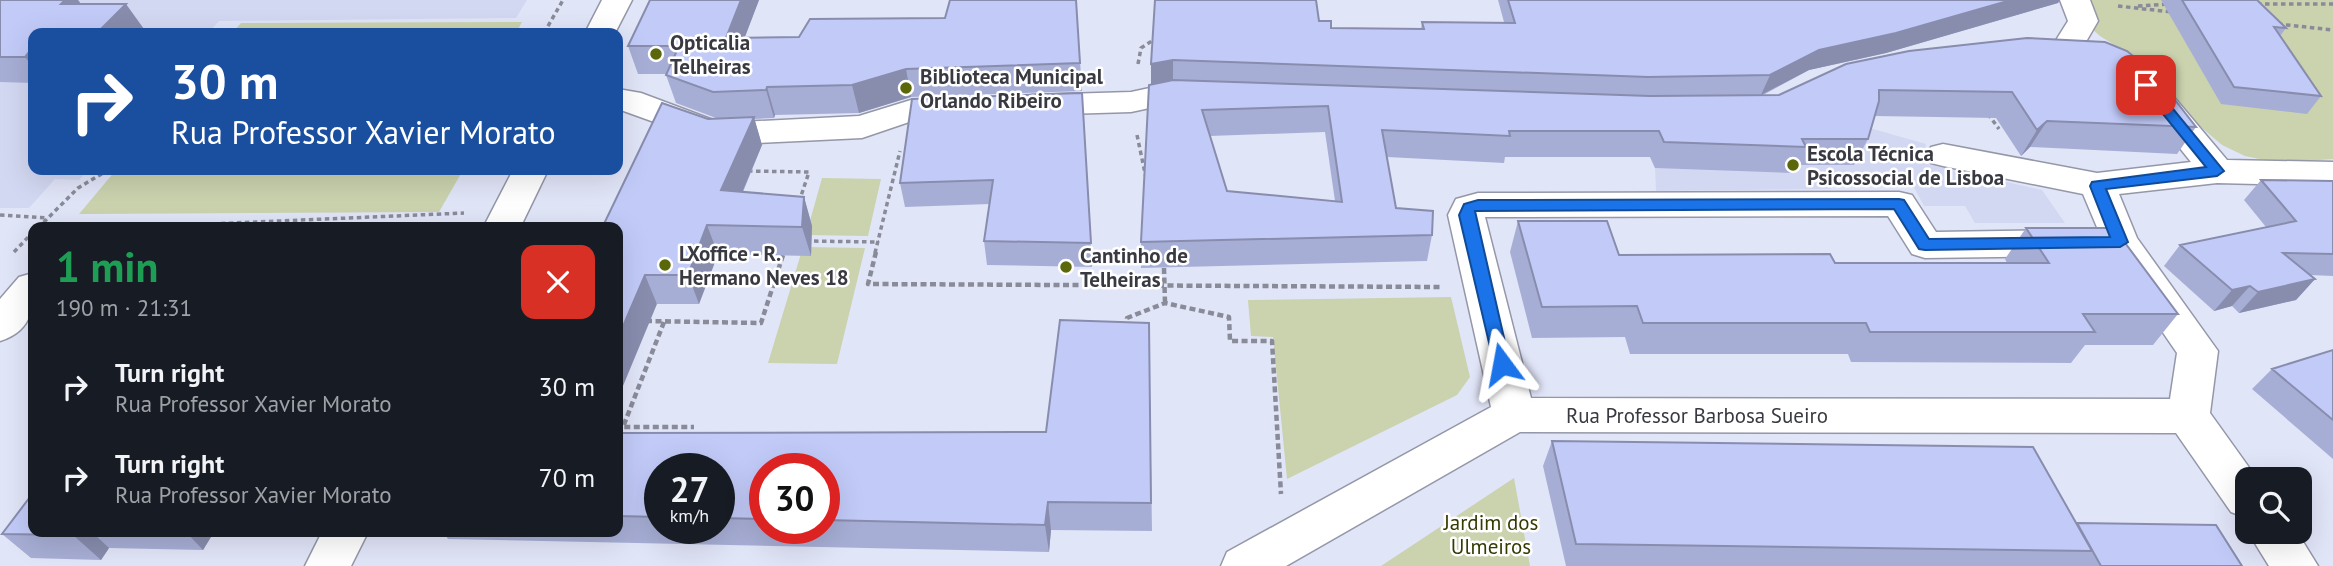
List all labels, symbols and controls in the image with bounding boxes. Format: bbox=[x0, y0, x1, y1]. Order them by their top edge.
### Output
place label: Opticalia Telheiras bbox=[670, 29, 751, 80]
marker: Opticalia Telheiras bbox=[648, 46, 664, 62]
text: 30 m bbox=[171, 49, 278, 113]
pin bbox=[2116, 55, 2176, 115]
icon: right bbox=[56, 56, 147, 147]
place label: Biblioteca Municipal Orlando Ribeiro bbox=[920, 63, 1104, 114]
icon: arrive bbox=[2127, 66, 2165, 104]
marker: Biblioteca Municipal Orlando Ribeiro bbox=[898, 80, 914, 96]
text: Rua Professor Xavier Morato bbox=[171, 111, 556, 153]
place label: Escola Técnica Psicossocial de Lisboa bbox=[1807, 140, 2004, 191]
marker: Escola Técnica Psicossocial de Lisboa bbox=[1785, 157, 1801, 173]
text: 1 min bbox=[56, 239, 158, 294]
place label: LXoffice - R. Hermano Neves 18 bbox=[679, 240, 849, 291]
place label: Cantinho de Telheiras bbox=[1080, 242, 1188, 293]
button: close bbox=[521, 245, 595, 319]
marker: LXoffice - R. Hermano Neves 18 bbox=[657, 257, 673, 273]
marker: Cantinho de Telheiras bbox=[1058, 259, 1074, 275]
text: 190 m · 21:31 bbox=[56, 293, 192, 322]
position arrow bbox=[1465, 327, 1539, 401]
text: Turn right bbox=[115, 356, 224, 389]
icon: right bbox=[56, 368, 94, 406]
text: 30 m bbox=[539, 370, 595, 403]
text: Rua Professor Xavier Morato bbox=[115, 389, 392, 418]
street label: Rua Professor Barbosa Sueiro bbox=[1566, 402, 1828, 429]
text: Turn right bbox=[115, 447, 224, 480]
speed limit sign: 30 bbox=[749, 453, 840, 544]
icon: right bbox=[56, 459, 94, 497]
text: 70 m bbox=[539, 461, 595, 494]
text: 27 bbox=[670, 466, 709, 512]
map controls bbox=[2235, 467, 2312, 544]
button: search bbox=[2235, 467, 2312, 544]
text: Rua Professor Xavier Morato bbox=[115, 480, 392, 509]
text: km/h bbox=[670, 504, 709, 527]
park label: Jardim dos Ulmeiros bbox=[1443, 509, 1538, 560]

